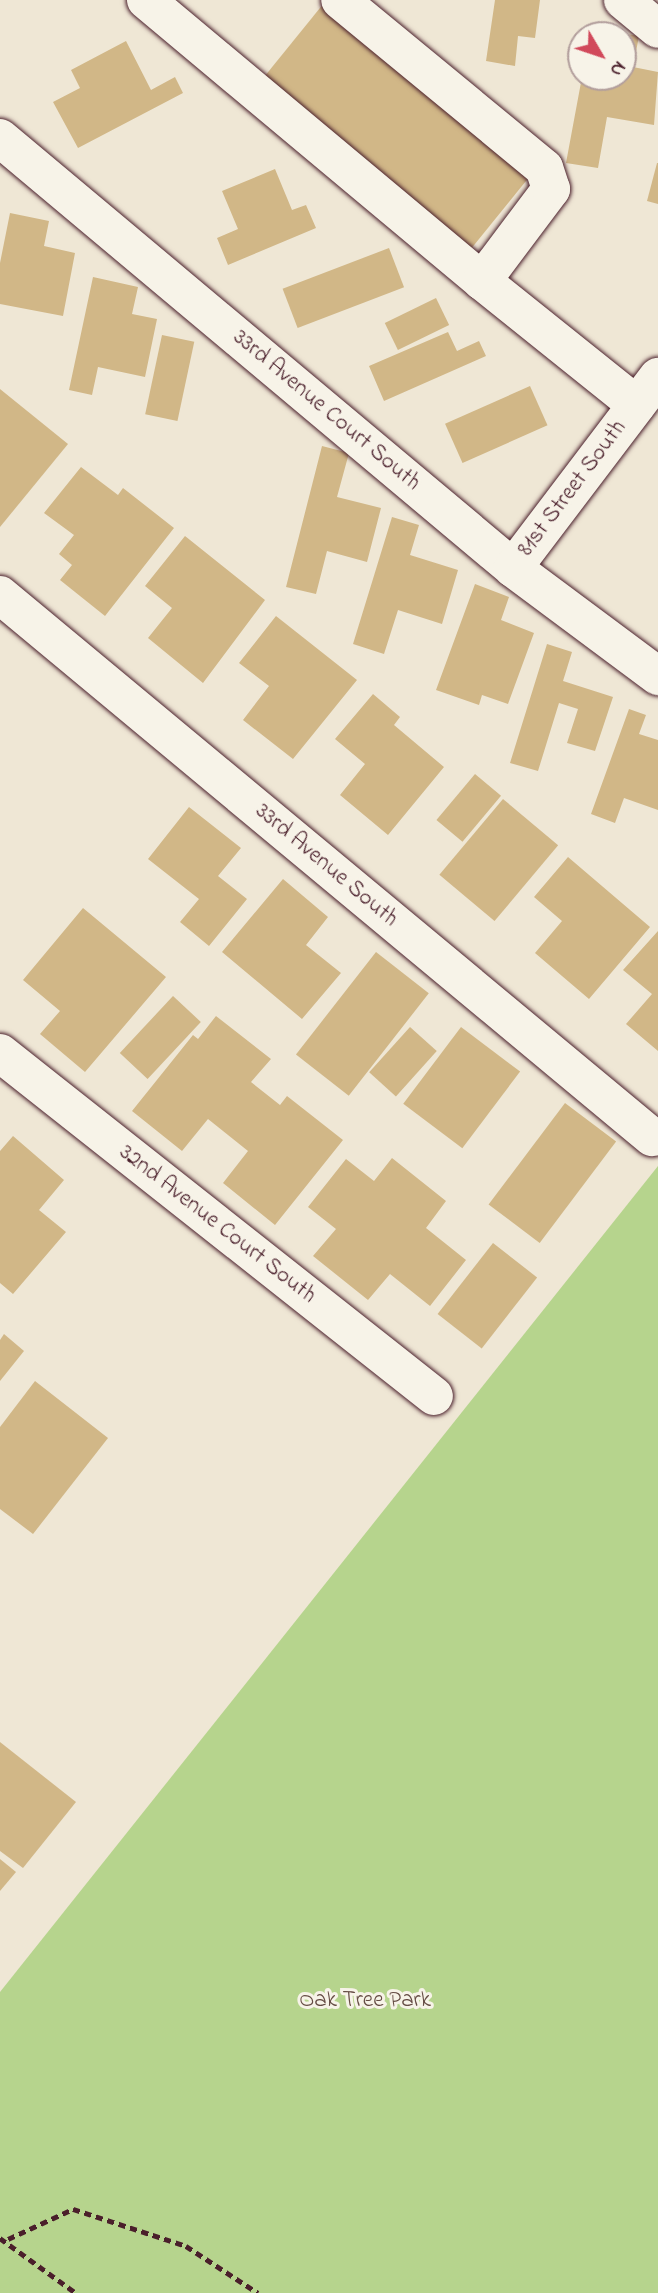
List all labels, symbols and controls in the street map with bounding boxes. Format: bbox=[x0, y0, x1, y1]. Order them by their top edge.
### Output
north arrow bbox=[567, 21, 637, 91]
text: N bbox=[603, 55, 632, 82]
street label: 33rd Avenue Court South bbox=[227, 325, 425, 497]
street label: 81st Street South bbox=[513, 415, 633, 563]
street label: 33rd Avenue South bbox=[249, 798, 403, 934]
street label: 32nd Avenue Court South bbox=[113, 1140, 321, 1310]
park label: Oak Tree Park bbox=[299, 1987, 431, 2015]

